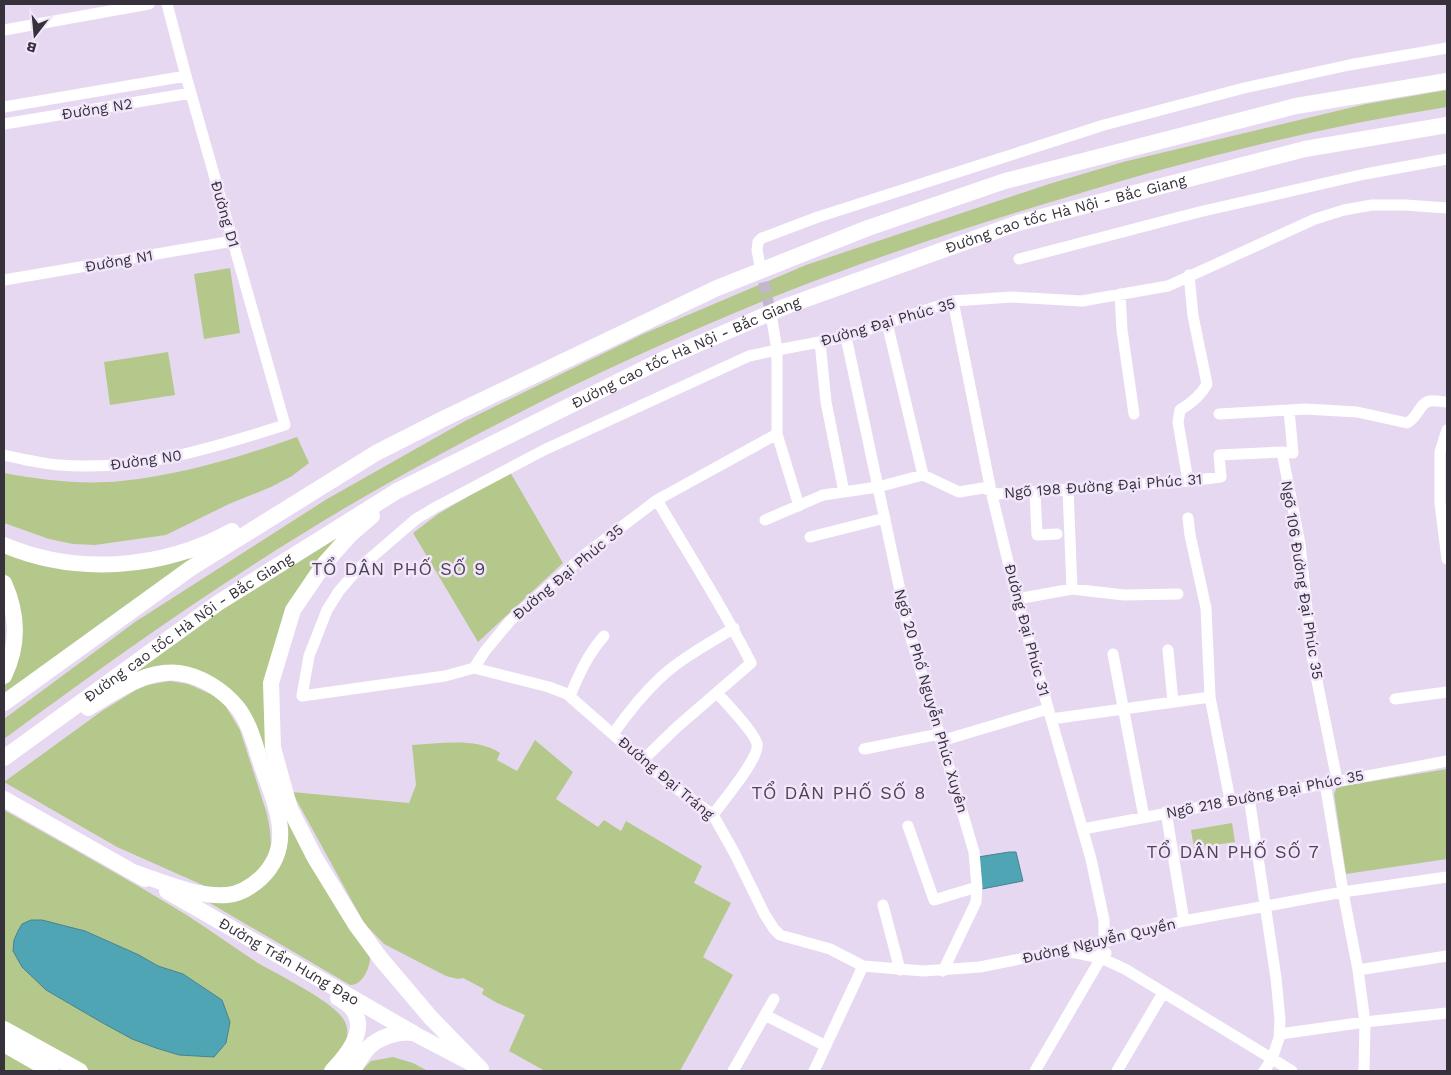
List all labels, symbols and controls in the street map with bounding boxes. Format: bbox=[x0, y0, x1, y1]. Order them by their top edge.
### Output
north arrow bbox=[10, 10, 60, 60]
text: B bbox=[24, 38, 38, 57]
street label: Đường N2 bbox=[60, 95, 134, 123]
street label: Đường cao tốc Hà Nội - Bắc Giang bbox=[943, 171, 1188, 257]
street label: Đường D1 bbox=[207, 179, 243, 249]
street label: Đường N1 bbox=[84, 246, 154, 276]
street label: Đường cao tốc Hà Nội - Bắc Giang bbox=[568, 293, 803, 412]
street label: Đường Đại Phúc 35 bbox=[819, 294, 957, 350]
street label: Đường N0 bbox=[109, 446, 183, 474]
street label: Ngõ 198 Đường Đại Phúc 31 bbox=[1003, 470, 1203, 502]
street label: Ngõ 106 Đường Đại Phúc 35 bbox=[1277, 479, 1327, 681]
street label: Đường Đại Phúc 35 bbox=[509, 520, 627, 624]
street label: Đường cao tốc Hà Nội - Bắc Giang bbox=[81, 549, 296, 706]
district label: TỔ DÂN PHỐ SỐ 9 bbox=[312, 557, 486, 579]
street label: Đường Đại Phúc 31 bbox=[1001, 562, 1053, 698]
street label: Ngõ 20 Phố Nguyễn Phúc Xuyên bbox=[890, 587, 973, 815]
street label: Đường Đại Tráng bbox=[614, 733, 718, 823]
street label: Ngõ 218 Đường Đại Phúc 35 bbox=[1165, 766, 1365, 822]
district label: TỔ DÂN PHỐ SỐ 8 bbox=[752, 781, 926, 803]
district label: TỔ DÂN PHỐ SỐ 7 bbox=[1146, 840, 1320, 862]
street label: Đường Trần Hưng Đạo bbox=[216, 914, 363, 1009]
street label: Đường Nguyễn Quyền bbox=[1020, 914, 1177, 967]

